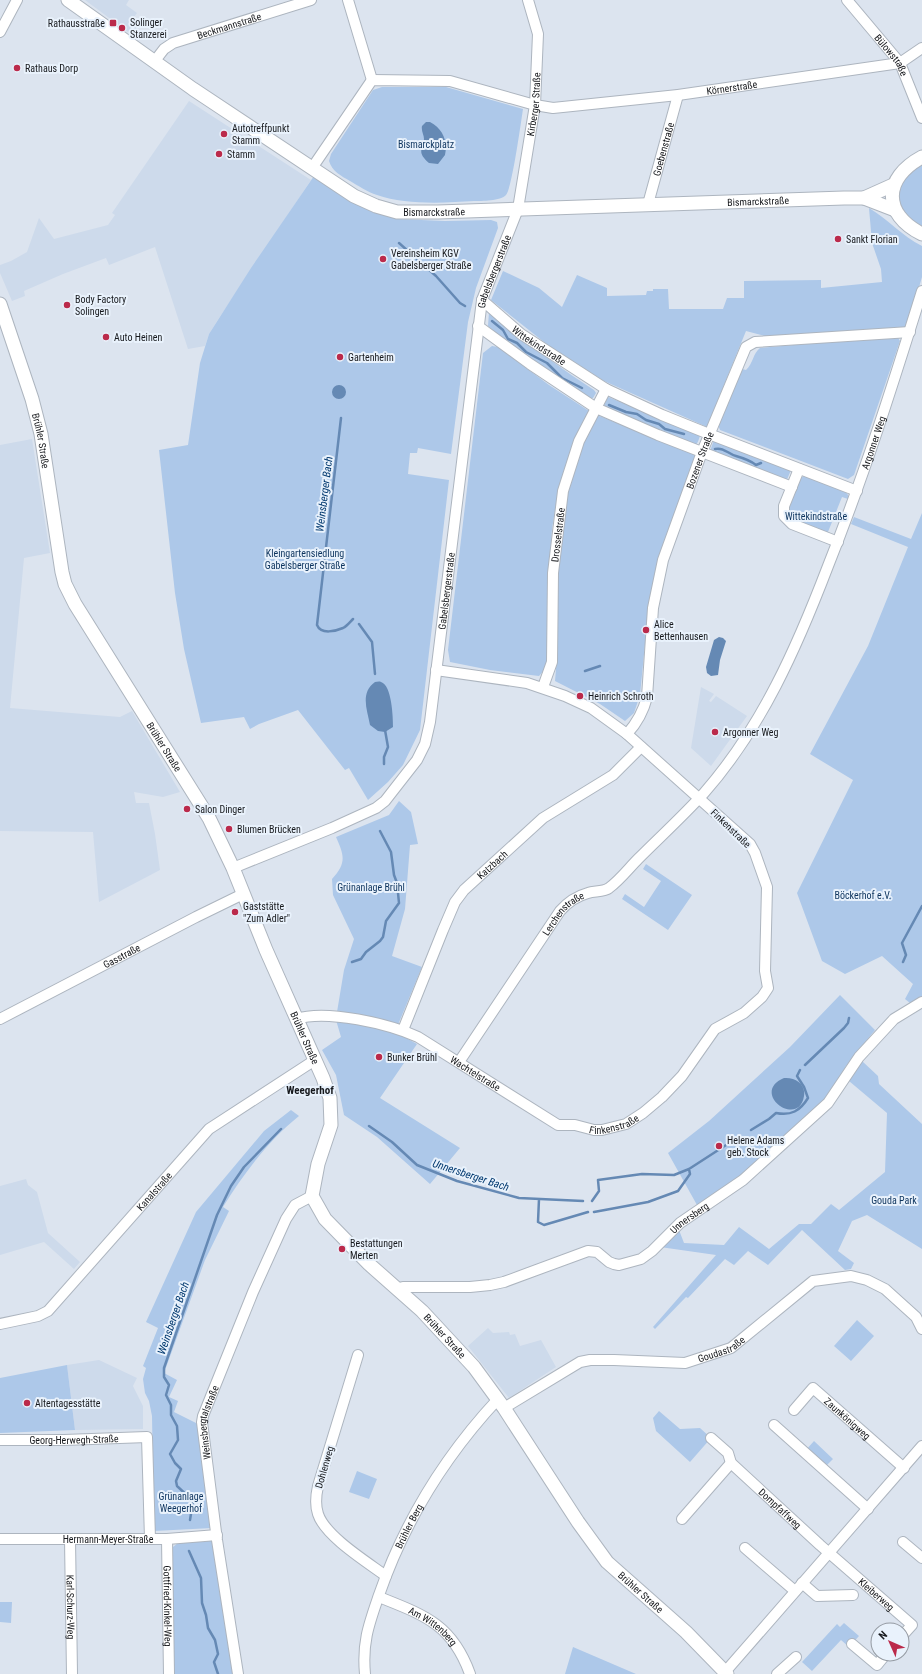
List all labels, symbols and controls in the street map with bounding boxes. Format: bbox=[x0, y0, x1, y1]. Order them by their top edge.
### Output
street label: Beckmannstraße bbox=[196, 11, 263, 41]
place label: Solinger Stanzerei bbox=[130, 17, 167, 40]
place label: Rathausstraße bbox=[48, 18, 105, 29]
marker: Rathausstraße bbox=[108, 18, 118, 28]
marker: Solinger Stanzerei bbox=[117, 23, 127, 33]
street label: Bülowstraße bbox=[872, 32, 910, 78]
marker: Rathaus Dorp bbox=[12, 63, 22, 73]
place label: Rathaus Dorp bbox=[25, 63, 78, 74]
street label: Kirberger Straße bbox=[525, 72, 542, 137]
street label: Körnerstraße bbox=[706, 79, 758, 97]
street label: Goebenstraße bbox=[651, 121, 676, 177]
place label: Autotreffpunkt Stamm bbox=[232, 123, 289, 146]
marker: Autotreffpunkt Stamm bbox=[219, 129, 229, 139]
park label: Bismarckplatz bbox=[398, 139, 454, 150]
marker: Stamm bbox=[214, 149, 224, 159]
place label: Stamm bbox=[227, 149, 255, 160]
street label: Bismarckstraße bbox=[727, 195, 789, 208]
street label: Bismarckstraße bbox=[403, 206, 466, 218]
street label: Gabelsbergerstraße bbox=[476, 233, 513, 309]
marker: Sankt Florian bbox=[833, 234, 843, 244]
place label: Sankt Florian bbox=[846, 234, 898, 245]
place label: Vereinsheim KGV Gabelsberger Straße bbox=[391, 248, 472, 271]
marker: Vereinsheim KGV Gabelsberger Straße bbox=[378, 254, 388, 264]
place label: Body Factory Solingen bbox=[75, 294, 126, 317]
marker: Body Factory Solingen bbox=[62, 300, 72, 310]
street label: Wittekindstraße bbox=[510, 324, 568, 368]
marker: Auto Heinen bbox=[101, 332, 111, 342]
place label: Auto Heinen bbox=[114, 332, 162, 343]
marker: Gartenheim bbox=[335, 352, 345, 362]
place label: Gartenheim bbox=[348, 352, 394, 363]
street label: Brühler Straße bbox=[30, 412, 51, 470]
street label: Argonner Weg bbox=[859, 415, 888, 471]
street label: Bozener Straße bbox=[684, 430, 716, 490]
water label: Weinsberger Bach bbox=[313, 456, 336, 533]
street label: Drosselstraße bbox=[549, 507, 567, 563]
park label: Wittekindstraße bbox=[785, 511, 847, 522]
park label: Kleingartensiedlung Gabelsberger Straße bbox=[265, 548, 346, 571]
street label: Gabelsbergerstraße bbox=[436, 552, 457, 630]
place label: Alice Bettenhausen bbox=[654, 619, 708, 642]
marker: Alice Bettenhausen bbox=[641, 625, 651, 635]
marker: Heinrich Schroth bbox=[575, 691, 585, 701]
place label: Heinrich Schroth bbox=[588, 691, 654, 702]
street label: Brühler Straße bbox=[144, 720, 184, 774]
marker: Argonner Weg bbox=[710, 727, 720, 737]
place label: Argonner Weg bbox=[723, 727, 779, 738]
marker: Salon Dinger bbox=[182, 804, 192, 814]
place label: Salon Dinger bbox=[195, 804, 245, 815]
street label: Finkenstraße bbox=[709, 807, 753, 850]
marker: Blumen Brücken bbox=[224, 824, 234, 834]
place label: Blumen Brücken bbox=[237, 824, 301, 835]
street label: Katzbach bbox=[475, 848, 510, 881]
park label: Grünanlage Brühl bbox=[337, 882, 405, 893]
street label: Lerchenstraße bbox=[540, 890, 586, 938]
park label: Böckerhof e.V. bbox=[834, 890, 892, 901]
place label: Gaststätte "Zum Adler" bbox=[243, 901, 290, 924]
marker: Gaststätte "Zum Adler" bbox=[230, 907, 240, 917]
street label: Gasstraße bbox=[101, 942, 142, 970]
street label: Brühler Straße bbox=[288, 1010, 321, 1066]
marker: Bunker Brühl bbox=[374, 1052, 384, 1062]
place label: Bunker Brühl bbox=[387, 1052, 437, 1063]
street label: Wachtelstraße bbox=[448, 1054, 502, 1093]
district label: Weegerhof bbox=[286, 1084, 334, 1097]
street label: Finkenstraße bbox=[588, 1112, 641, 1136]
place label: Helene Adams geb. Stock bbox=[727, 1135, 785, 1158]
marker: Helene Adams geb. Stock bbox=[714, 1141, 724, 1151]
water label: Unnersberger Bach bbox=[431, 1157, 511, 1194]
street label: Kanalstraße bbox=[135, 1170, 174, 1213]
park label: Gouda Park bbox=[871, 1195, 917, 1206]
street label: Unnersberg bbox=[668, 1200, 711, 1236]
place label: Bestattungen Merten bbox=[350, 1238, 403, 1261]
marker: Bestattungen Merten bbox=[337, 1244, 347, 1254]
water label: Weinsberger Bach bbox=[155, 1280, 192, 1356]
street label: Brühler Straße bbox=[421, 1312, 468, 1361]
street label: Goudastraße bbox=[696, 1334, 747, 1364]
street label: Weinsbergtalstraße bbox=[197, 1384, 221, 1460]
street label: Zaunkönigweg bbox=[822, 1396, 872, 1442]
marker: Altentagesstätte bbox=[22, 1398, 32, 1408]
place label: Altentagesstätte bbox=[35, 1398, 101, 1409]
street label: Georg-Herwegh-Straße bbox=[29, 1433, 119, 1446]
street label: Dohlenweg bbox=[313, 1445, 336, 1490]
street label: Dompfaffweg bbox=[756, 1486, 803, 1531]
park label: Grünanlage Weegerhof bbox=[159, 1491, 204, 1514]
street label: Brühler Berg bbox=[393, 1502, 425, 1550]
street label: Hermann-Meyer-Straße bbox=[63, 1534, 154, 1545]
street label: Gottfried-Kinkel-Weg bbox=[161, 1565, 174, 1647]
street label: Brühler Straße bbox=[616, 1570, 665, 1615]
street label: Karl-Schurz-Weg bbox=[65, 1575, 76, 1639]
street label: Kleiberweg bbox=[856, 1576, 896, 1613]
street label: Am Wittenberg bbox=[407, 1605, 459, 1648]
north arrow bbox=[870, 1622, 910, 1662]
text: N bbox=[876, 1628, 890, 1642]

